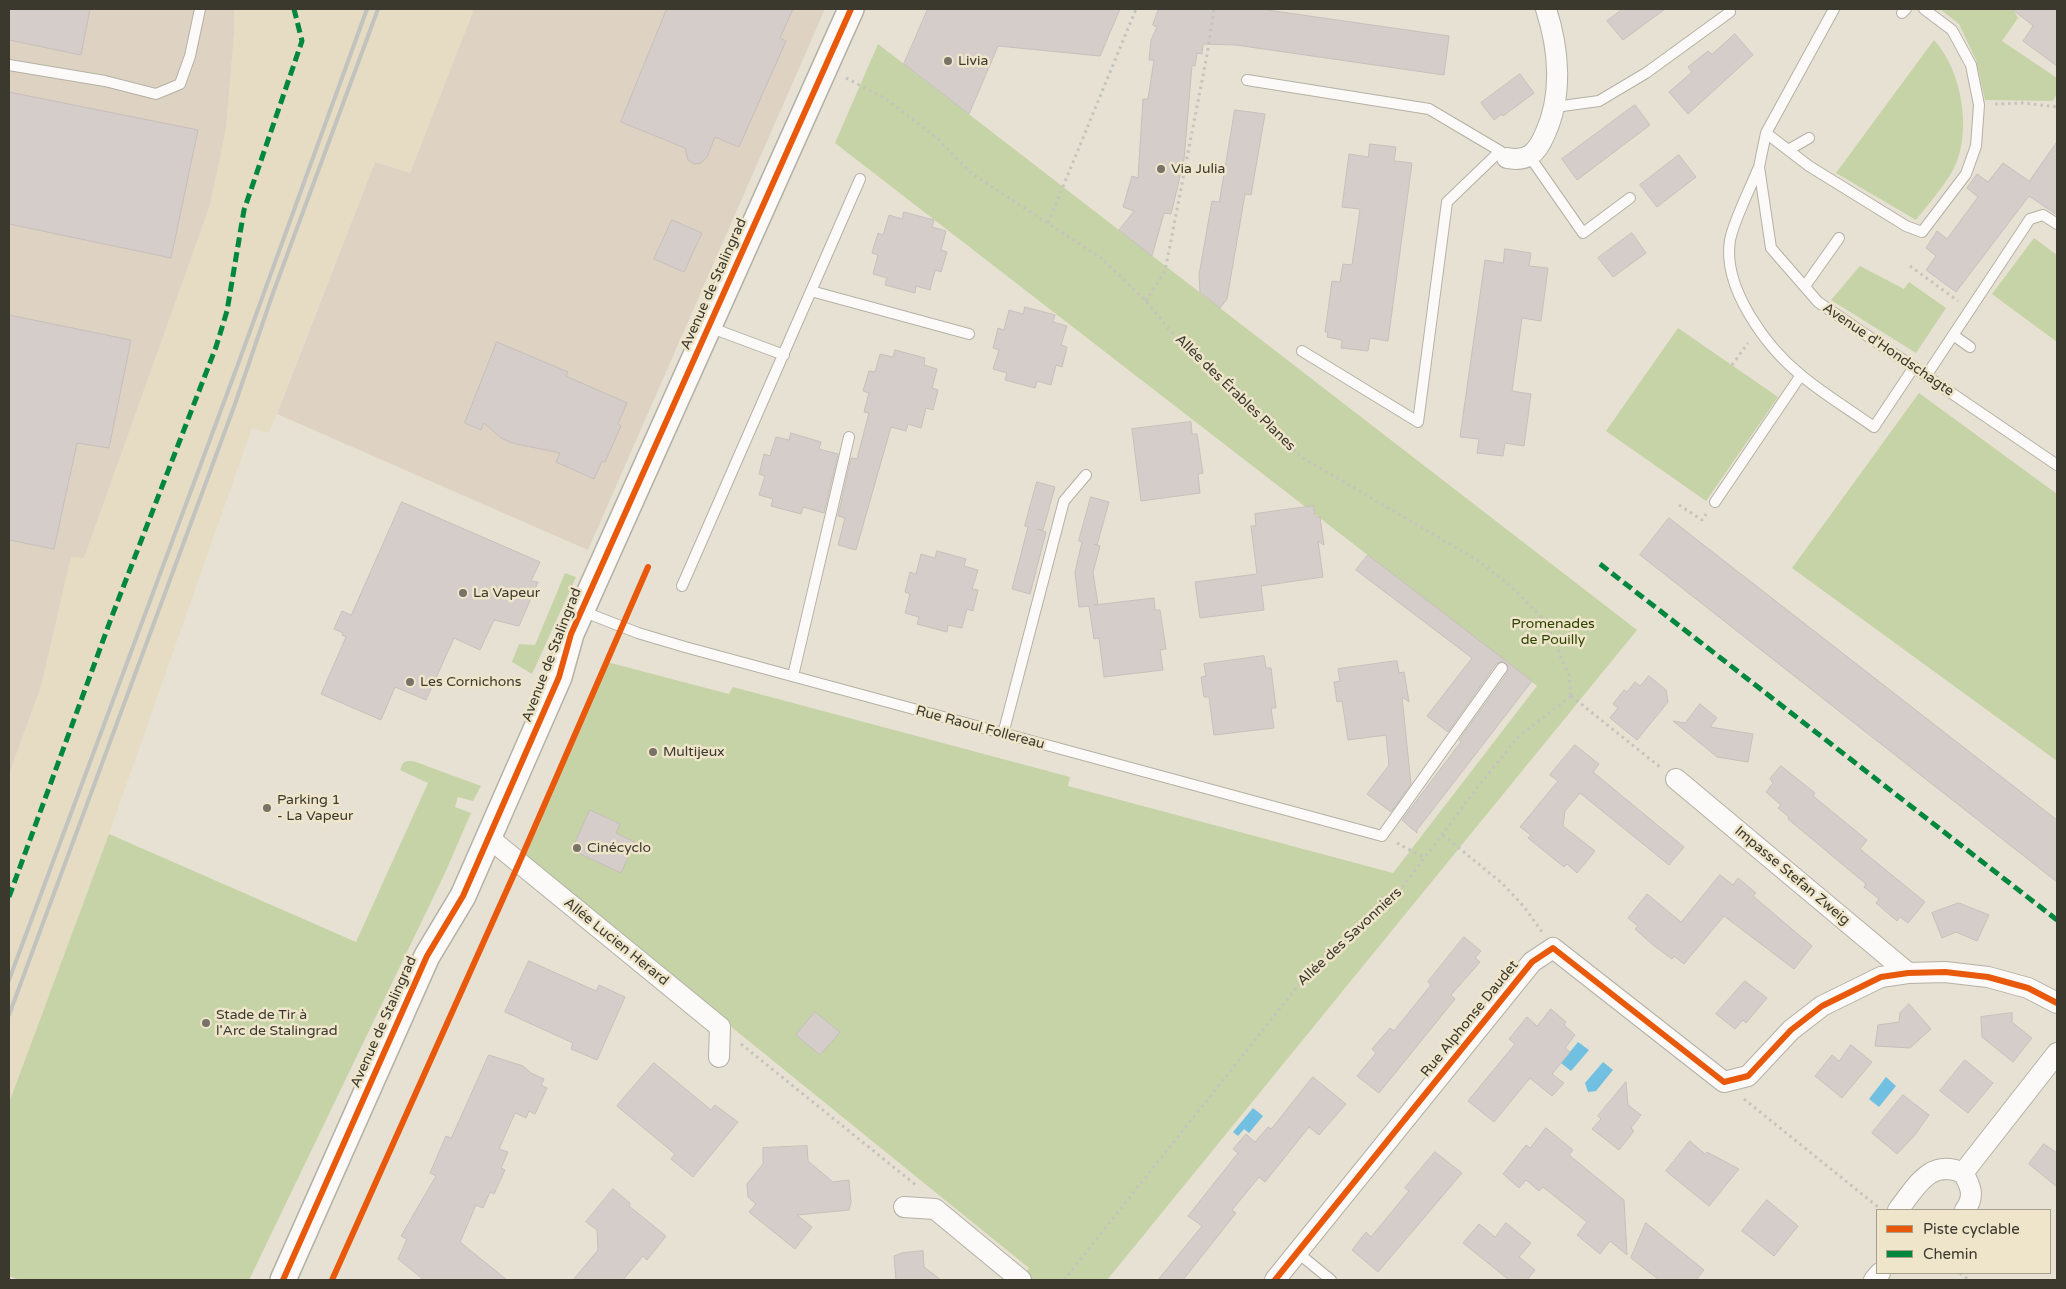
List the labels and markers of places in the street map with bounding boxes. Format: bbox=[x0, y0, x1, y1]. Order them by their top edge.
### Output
place label: Livia bbox=[958, 53, 988, 69]
marker: Livia bbox=[942, 55, 954, 67]
place label: Via Julia bbox=[1171, 161, 1225, 177]
marker: Via Julia bbox=[1155, 163, 1167, 175]
place label: La Vapeur bbox=[473, 585, 540, 601]
marker: La Vapeur bbox=[457, 587, 469, 599]
place label: Les Cornichons bbox=[420, 674, 521, 690]
marker: Les Cornichons bbox=[404, 676, 416, 688]
place label: Multijeux bbox=[663, 744, 725, 760]
marker: Multijeux bbox=[647, 746, 659, 758]
place label: Parking 1 - La Vapeur bbox=[277, 792, 353, 824]
marker: Parking 1 - La Vapeur bbox=[261, 802, 273, 814]
place label: Cinécyclo bbox=[587, 840, 651, 856]
marker: Cinécyclo bbox=[571, 842, 583, 854]
place label: Stade de Tir à l'Arc de Stalingrad bbox=[216, 1007, 338, 1040]
marker: Stade de Tir à l'Arc de Stalingrad bbox=[200, 1017, 212, 1029]

